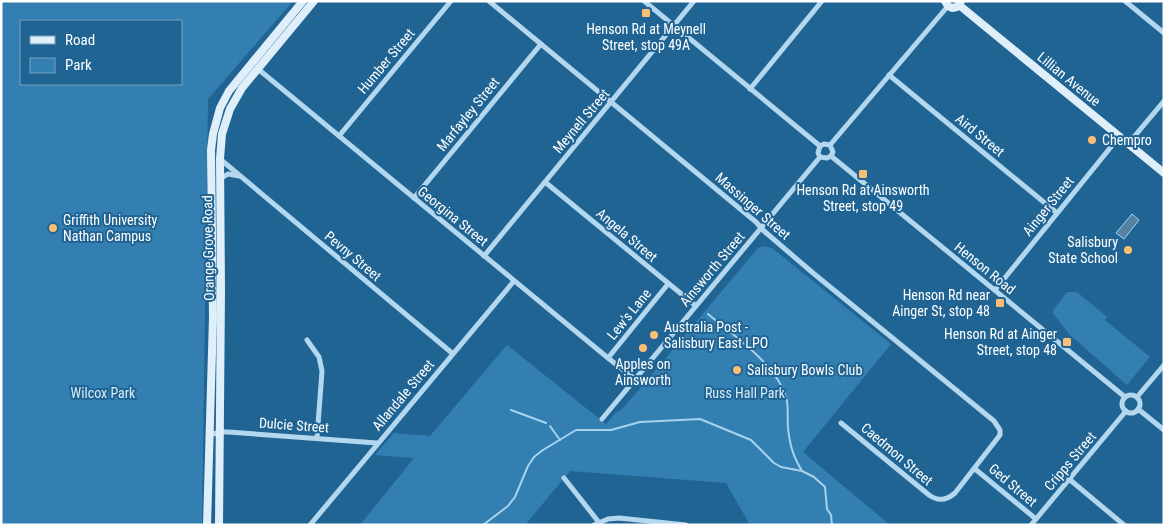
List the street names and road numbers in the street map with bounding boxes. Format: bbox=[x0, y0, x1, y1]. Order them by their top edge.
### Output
street label: Humber Street bbox=[354, 25, 418, 97]
street label: Lillian Avenue bbox=[1034, 49, 1104, 110]
street label: Marfayley Street bbox=[433, 74, 503, 154]
street label: Meynell Street bbox=[550, 86, 612, 156]
street label: Aird Street bbox=[952, 110, 1008, 160]
street label: Massinger Street bbox=[712, 169, 794, 243]
street label: Ainger Street bbox=[1019, 173, 1077, 239]
street label: Georgina Street bbox=[415, 183, 491, 249]
street label: Orange Grove Road bbox=[199, 195, 217, 301]
street label: Angela Street bbox=[593, 205, 661, 265]
street label: Pevny Street bbox=[322, 228, 384, 284]
street label: Ainsworth Street bbox=[676, 229, 748, 309]
street label: Henson Road bbox=[951, 239, 1019, 297]
street label: Lew's Lane bbox=[604, 285, 655, 343]
street label: Allandale Street bbox=[369, 356, 437, 434]
street label: Dulcie Street bbox=[258, 415, 330, 435]
street label: Caedmon Street bbox=[858, 419, 936, 489]
street label: Cripps Street bbox=[1041, 428, 1099, 494]
street label: Ged Street bbox=[986, 460, 1040, 510]

